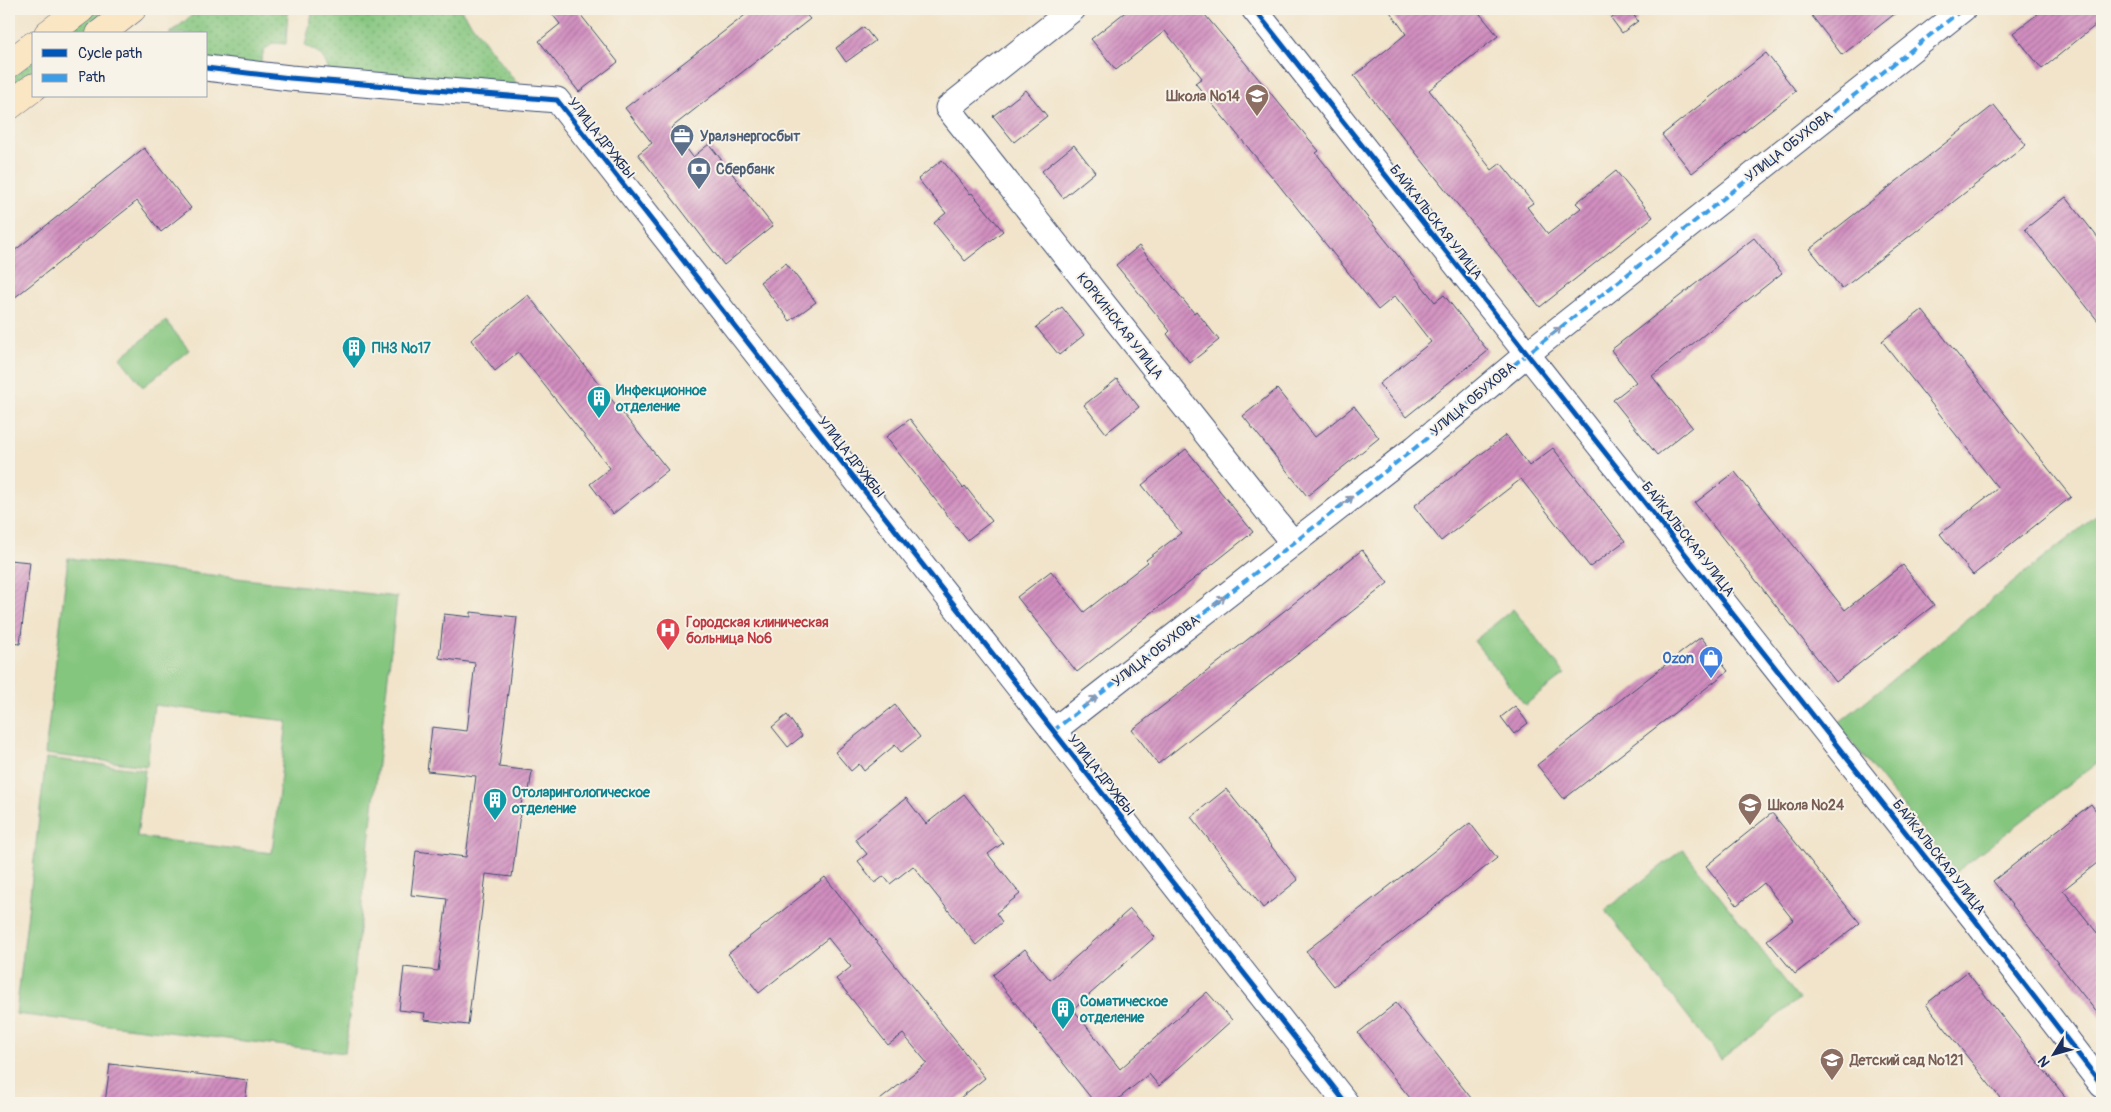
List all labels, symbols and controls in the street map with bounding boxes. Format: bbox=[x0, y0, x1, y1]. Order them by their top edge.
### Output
legend bbox=[32, 32, 208, 98]
text: Cycle path bbox=[78, 44, 142, 63]
text: Path bbox=[78, 68, 105, 87]
school or university icon: Школа №14 bbox=[1244, 83, 1270, 117]
place label: Школа №14 bbox=[1165, 88, 1241, 105]
street label: УЛИЦА ДРУЖБЫ bbox=[564, 94, 638, 182]
street label: УЛИЦА ОБУХОВА bbox=[1742, 107, 1836, 185]
office icon: Уралэнергосбыт bbox=[669, 123, 695, 157]
place label: Уралэнергосбыт bbox=[700, 128, 801, 145]
bank icon: Сбербанк bbox=[686, 156, 712, 190]
place label: Сбербанк bbox=[716, 161, 775, 178]
street label: БАЙКАЛЬСКАЯ УЛИЦА bbox=[1386, 161, 1486, 283]
street label: КОРКИНСКАЯ УЛИЦА bbox=[1073, 269, 1167, 383]
one-way arrow bbox=[1548, 327, 1561, 338]
building icon: ПНЗ №17 bbox=[341, 335, 367, 369]
place label: ПНЗ №17 bbox=[372, 340, 431, 357]
street label: УЛИЦА ОБУХОВА bbox=[1427, 358, 1519, 440]
place label: Инфекционное отделение bbox=[615, 382, 707, 415]
building icon: Инфекционное отделение bbox=[586, 385, 612, 419]
street label: УЛИЦА ДРУЖБЫ bbox=[814, 413, 888, 501]
street label: БАЙКАЛЬСКАЯ УЛИЦА bbox=[1638, 478, 1738, 600]
one-way arrow bbox=[1340, 496, 1354, 506]
one-way arrow bbox=[1212, 596, 1226, 606]
street label: УЛИЦА ОБУХОВА bbox=[1109, 612, 1203, 690]
place label: Городская клиническая больница №6 bbox=[686, 614, 829, 647]
hospital icon: Городская клиническая больница №6 bbox=[655, 617, 681, 651]
shop icon: Ozon bbox=[1698, 645, 1724, 679]
place label: Ozon bbox=[1663, 650, 1694, 667]
one-way arrow bbox=[1084, 696, 1097, 707]
street label: УЛИЦА ДРУЖБЫ bbox=[1064, 731, 1138, 819]
place label: Отоларингологическое отделение bbox=[511, 784, 651, 817]
building icon: Отоларингологическое отделение bbox=[482, 787, 508, 821]
school or university icon: Школа №24 bbox=[1737, 792, 1763, 826]
street label: БАЙКАЛЬСКАЯ УЛИЦА bbox=[1889, 796, 1989, 918]
place label: Школа №24 bbox=[1767, 797, 1845, 814]
place label: Соматическое отделение bbox=[1079, 993, 1169, 1026]
building icon: Соматическое отделение bbox=[1050, 996, 1076, 1030]
north arrow bbox=[2028, 1030, 2078, 1080]
school or university icon: Детский сад №121 bbox=[1819, 1047, 1845, 1081]
place label: Детский сад №121 bbox=[1849, 1052, 1963, 1069]
text: N bbox=[2034, 1053, 2054, 1070]

